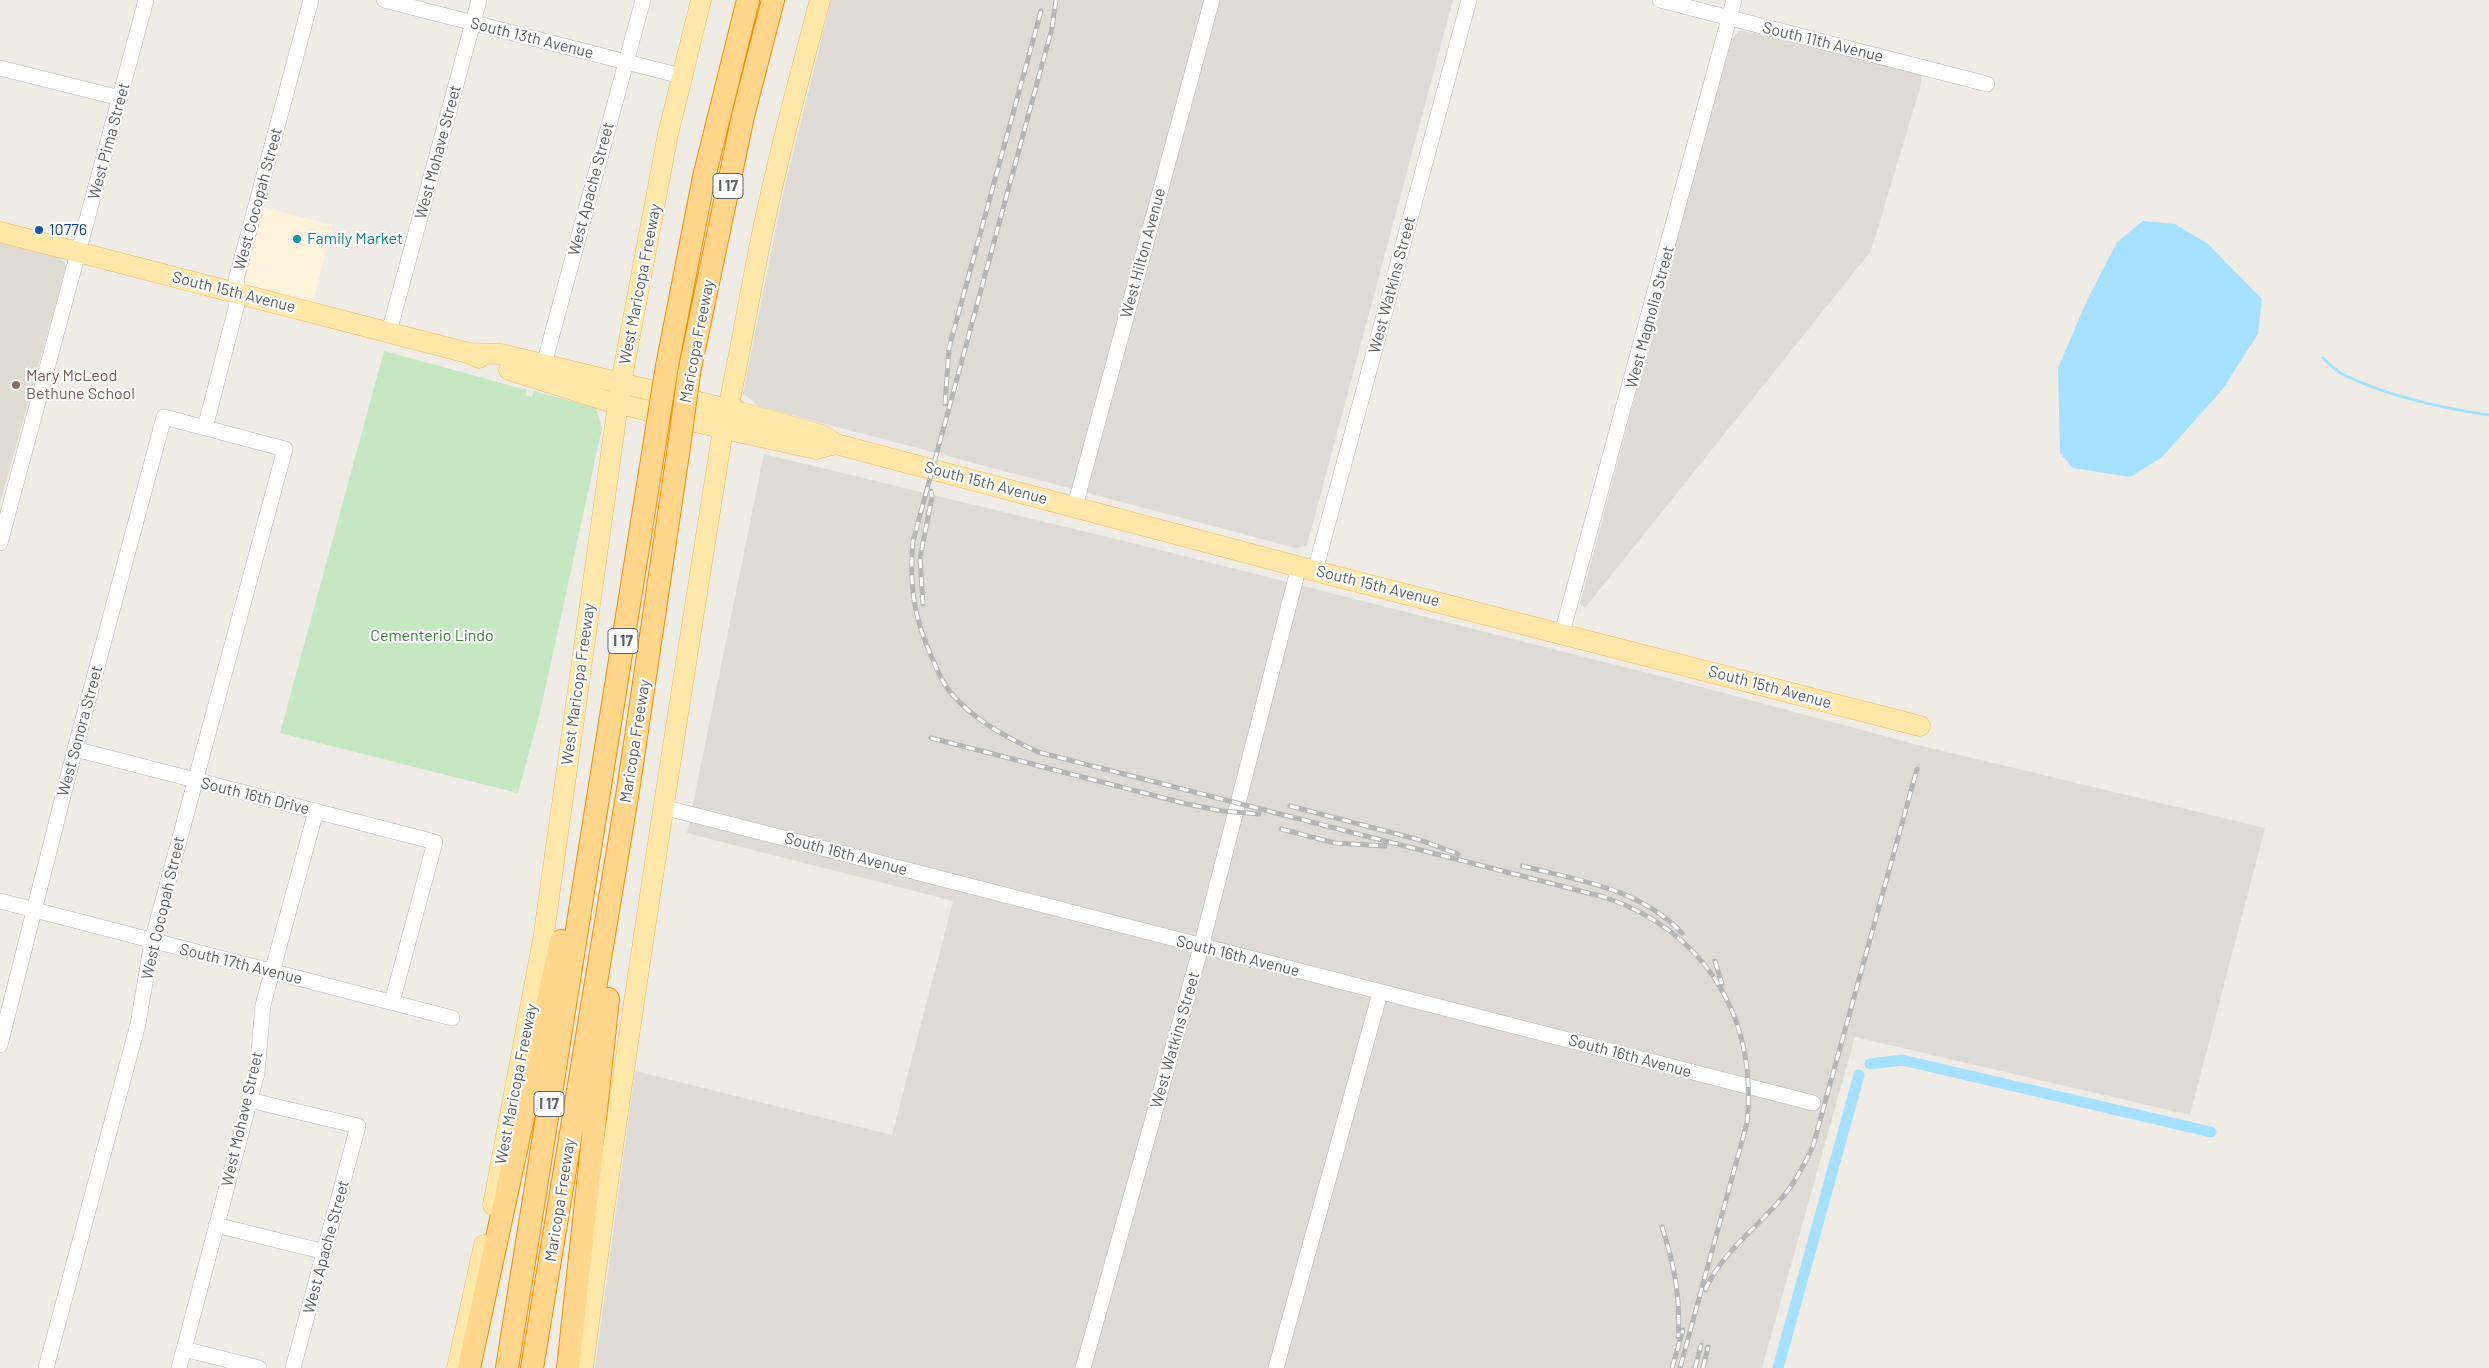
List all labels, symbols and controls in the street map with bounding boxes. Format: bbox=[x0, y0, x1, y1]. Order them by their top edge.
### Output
street label: South 13th Avenue bbox=[468, 13, 596, 63]
street label: South 11th Avenue bbox=[1761, 18, 1885, 66]
street label: West Pima Street bbox=[84, 80, 134, 202]
street label: West Mohave Street bbox=[411, 83, 465, 221]
street label: West Apache Street bbox=[564, 120, 618, 258]
street label: West Cocopah Street bbox=[230, 126, 286, 272]
road number: I 17 bbox=[713, 174, 743, 198]
street label: West Hilton Avenue bbox=[1116, 186, 1170, 320]
street label: West Maricopa Freeway bbox=[615, 202, 665, 366]
street label: West Watkins Street bbox=[1364, 214, 1420, 356]
place label: 10776 bbox=[49, 220, 87, 240]
marker: 10776 bbox=[33, 224, 45, 236]
place label: Family Market bbox=[307, 229, 403, 249]
marker: Family Market bbox=[291, 233, 303, 245]
street label: West Magnolia Street bbox=[1622, 244, 1678, 390]
street label: South 15th Avenue bbox=[170, 267, 298, 317]
street label: Maricopa Freeway bbox=[676, 278, 718, 404]
place label: Mary McLeod Bethune School bbox=[26, 366, 135, 404]
marker: Mary McLeod Bethune School bbox=[10, 379, 22, 391]
street label: South 15th Avenue bbox=[922, 457, 1050, 509]
street label: South 15th Avenue bbox=[1314, 561, 1442, 611]
street label: West Maricopa Freeway bbox=[557, 602, 599, 766]
park label: Cementerio Lindo bbox=[370, 626, 494, 646]
road number: I 17 bbox=[608, 628, 638, 654]
street label: South 15th Avenue bbox=[1706, 661, 1834, 713]
street label: West Sonora Street bbox=[53, 664, 107, 798]
street label: Maricopa Freeway bbox=[616, 678, 654, 804]
street label: South 16th Drive bbox=[199, 773, 311, 819]
street label: South 16th Avenue bbox=[782, 828, 910, 880]
street label: West Cocopah Street bbox=[137, 835, 189, 981]
street label: South 16th Avenue bbox=[1174, 931, 1302, 981]
street label: South 17th Avenue bbox=[178, 939, 304, 989]
street label: West Watkins Street bbox=[1146, 970, 1204, 1110]
street label: West Maricopa Freeway bbox=[491, 1002, 541, 1166]
street label: South 16th Avenue bbox=[1566, 1030, 1694, 1082]
street label: West Mohave Street bbox=[217, 1050, 267, 1188]
road number: I 17 bbox=[534, 1092, 564, 1116]
street label: Maricopa Freeway bbox=[541, 1137, 579, 1263]
street label: West Apache Street bbox=[299, 1178, 353, 1316]

